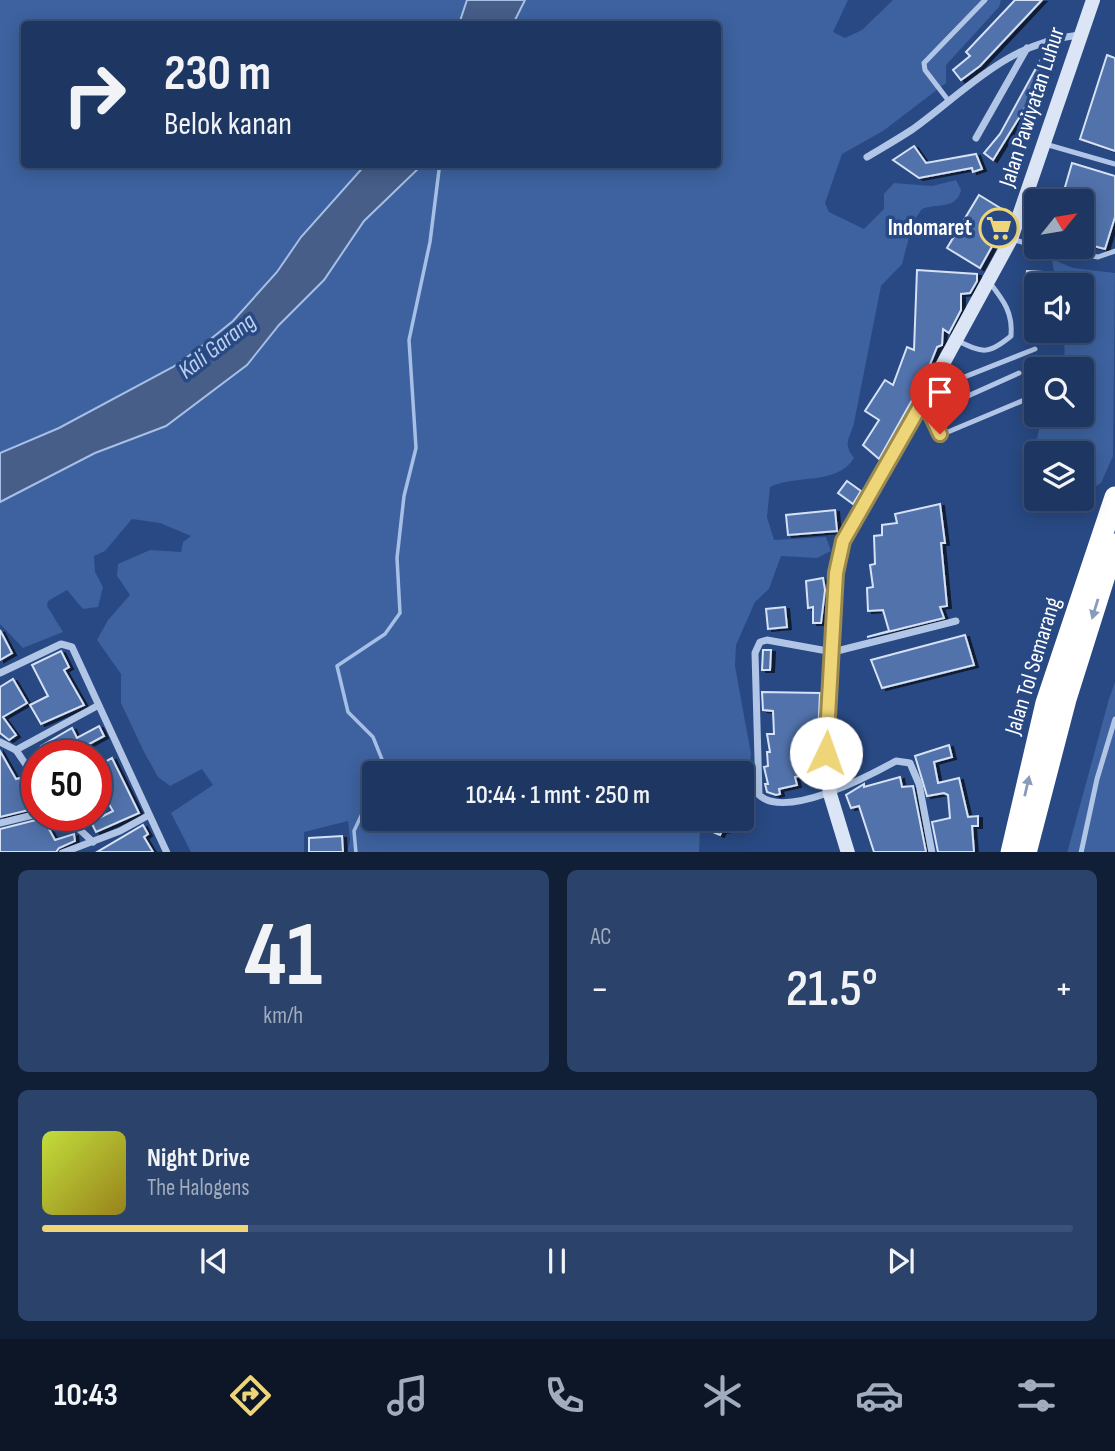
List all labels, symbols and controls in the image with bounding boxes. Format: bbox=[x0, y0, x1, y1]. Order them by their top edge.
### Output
street label: Jalan Pawiyatan Luhur bbox=[993, 23, 1071, 191]
text: 230 m bbox=[164, 45, 271, 104]
icon: right bbox=[49, 49, 140, 140]
text: Belok kanan bbox=[164, 105, 292, 144]
north arrow bbox=[1024, 189, 1094, 259]
map controls bbox=[1024, 189, 1094, 511]
supermarket icon: Indomaret bbox=[978, 207, 1020, 249]
place label: Indomaret bbox=[888, 214, 972, 242]
button: sound bbox=[1024, 273, 1094, 343]
water label: Kali Garang bbox=[172, 307, 262, 385]
button: search bbox=[1024, 357, 1094, 427]
pin bbox=[910, 362, 970, 434]
icon: arrive bbox=[921, 373, 959, 411]
button: layers bbox=[1024, 441, 1094, 511]
street label: Jalan Tol Semarang bbox=[999, 594, 1067, 739]
one-way arrow bbox=[1089, 598, 1099, 619]
position arrow bbox=[789, 716, 863, 790]
speed limit sign: 50 bbox=[21, 740, 112, 831]
one-way arrow bbox=[1021, 775, 1032, 797]
text: 10:44 · 1 mnt · 250 m bbox=[466, 780, 650, 811]
text: 41 bbox=[244, 902, 322, 1011]
text: AC bbox=[591, 923, 611, 951]
text: 21.5° bbox=[786, 958, 878, 1021]
text: − bbox=[591, 967, 609, 1012]
text: + bbox=[1054, 967, 1073, 1012]
text: km/h bbox=[263, 1002, 303, 1030]
text: Night Drive bbox=[147, 1143, 250, 1174]
text: The Halogens bbox=[147, 1174, 250, 1202]
icon: previous bbox=[195, 1242, 233, 1280]
icon: pause bbox=[538, 1242, 576, 1280]
icon: next bbox=[882, 1242, 920, 1280]
icon: directions bbox=[226, 1371, 275, 1420]
icon: music bbox=[383, 1371, 432, 1420]
icon: phone bbox=[540, 1371, 589, 1420]
icon: climate bbox=[698, 1371, 747, 1420]
icon: car bbox=[855, 1371, 904, 1420]
icon: filters bbox=[1012, 1371, 1061, 1420]
text: 10:43 bbox=[54, 1376, 118, 1415]

